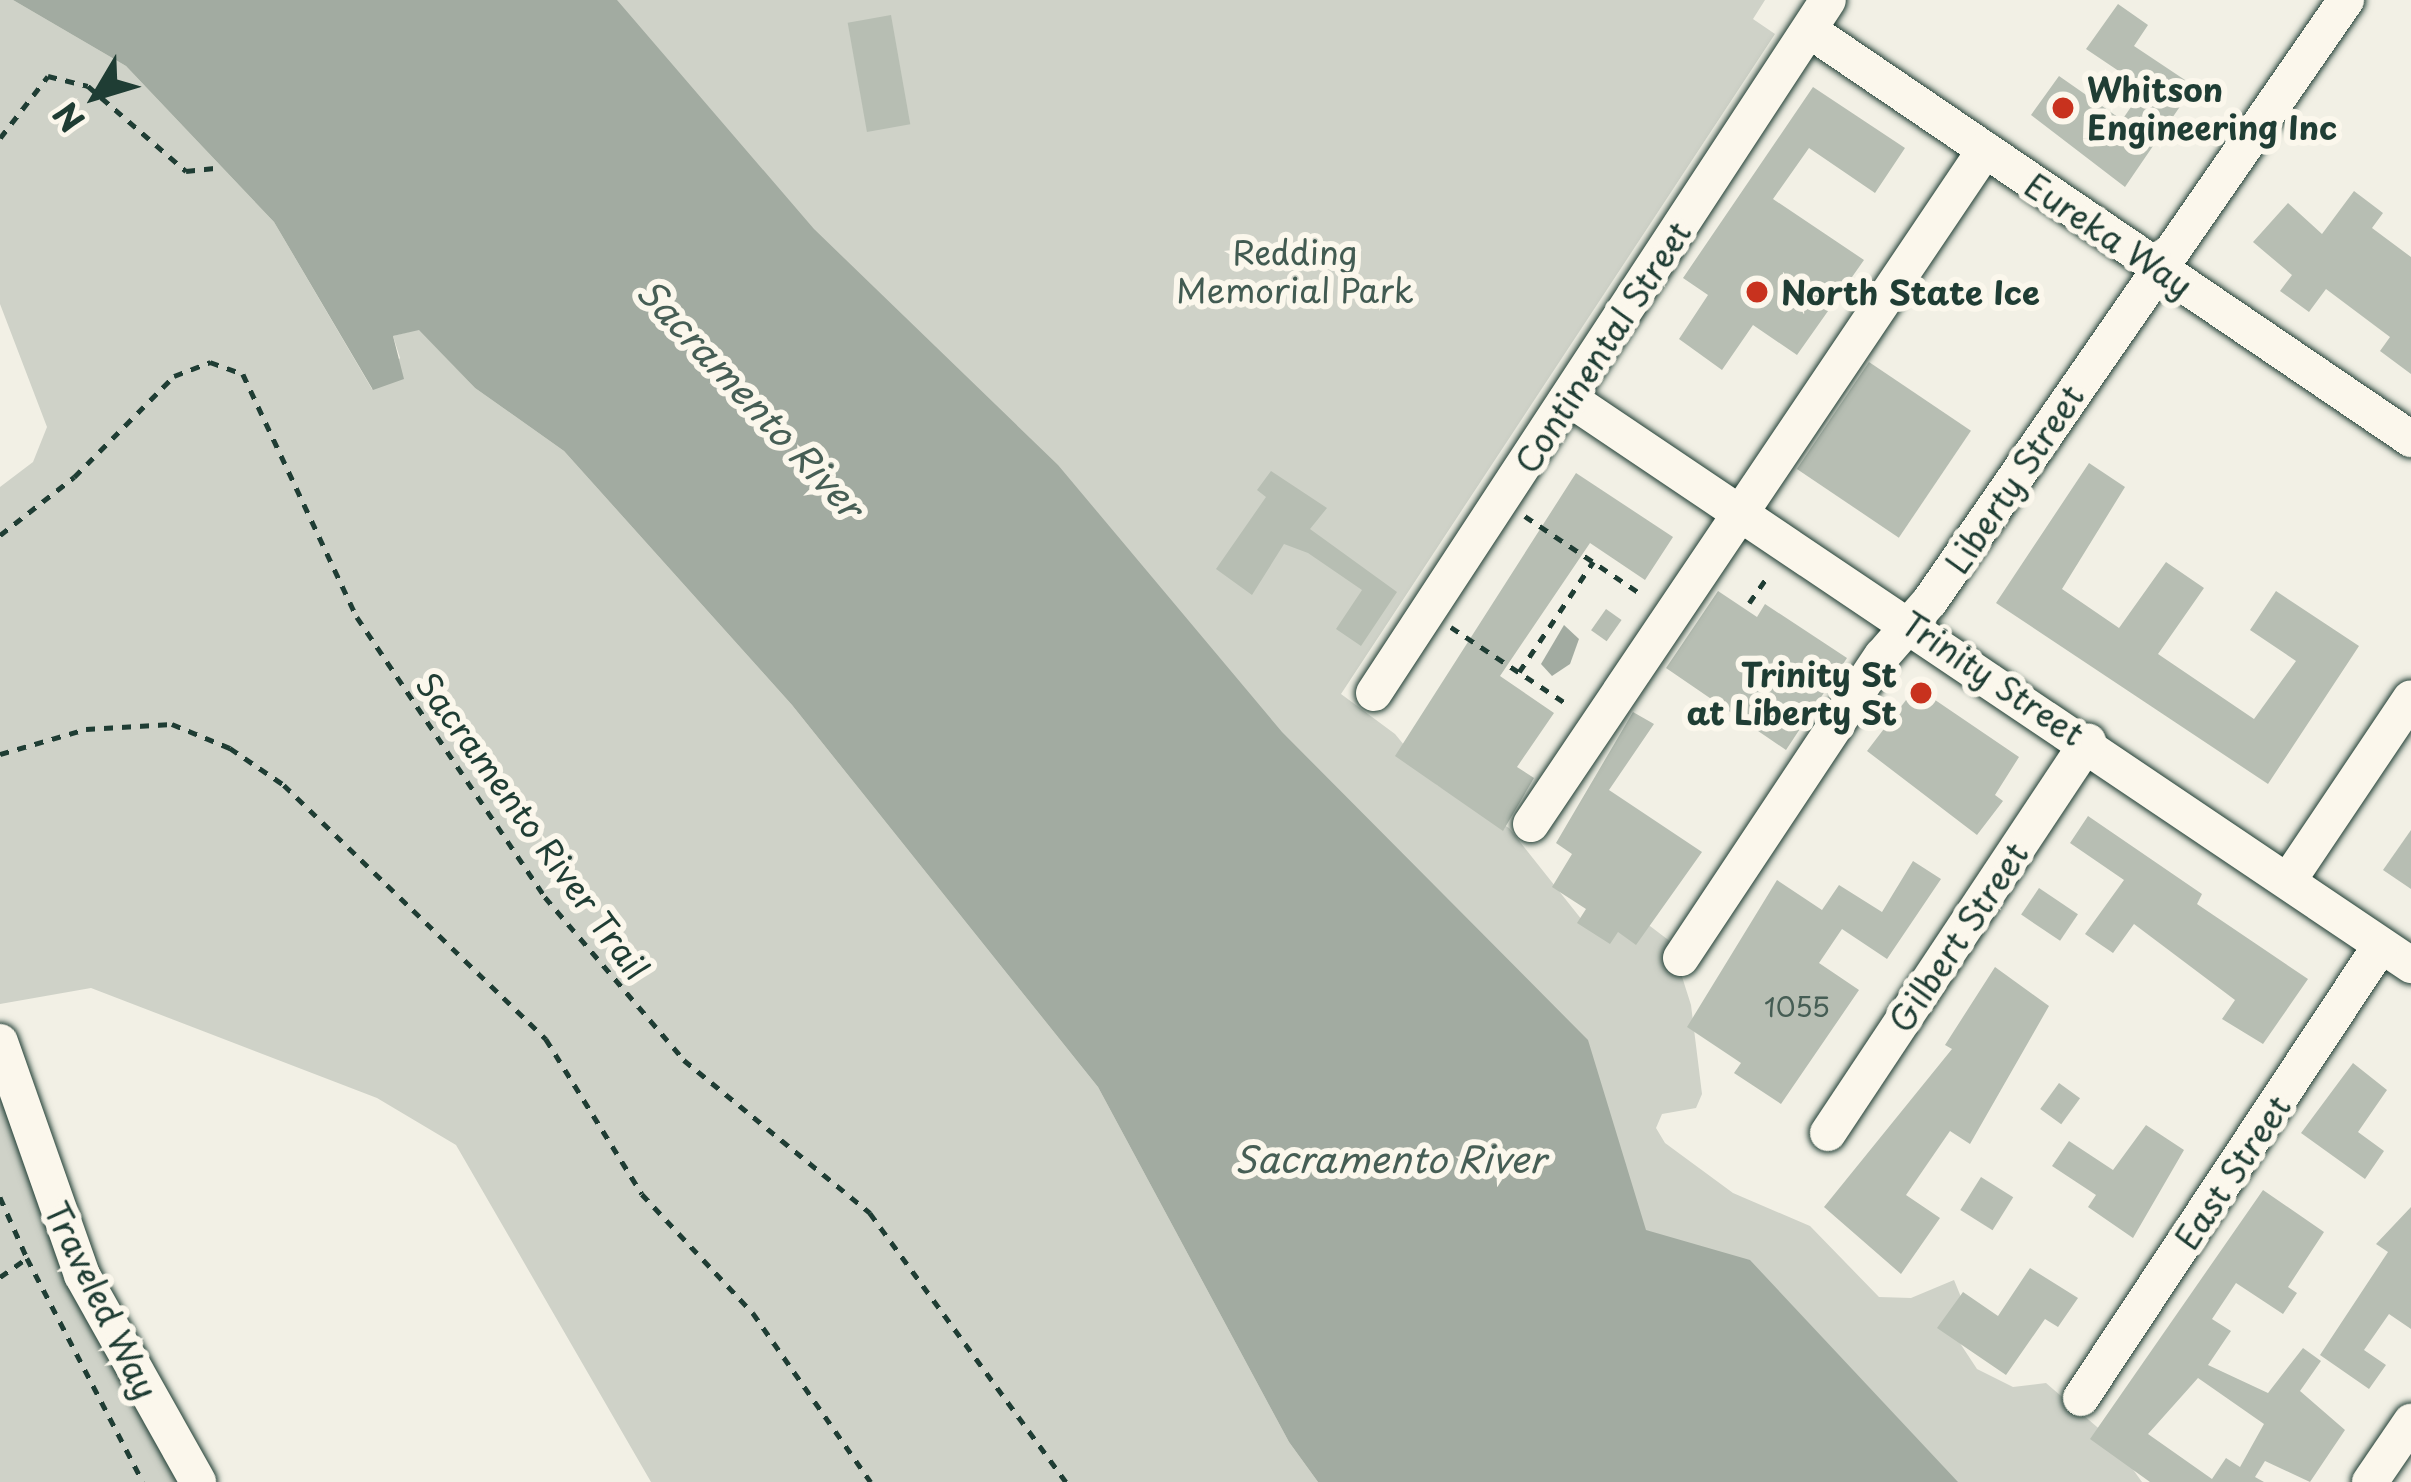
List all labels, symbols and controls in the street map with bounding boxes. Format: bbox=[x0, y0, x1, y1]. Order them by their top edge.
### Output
north arrow bbox=[36, 36, 156, 156]
place label: Whitson Engineering Inc bbox=[2087, 69, 2338, 147]
text: N bbox=[40, 92, 95, 144]
marker: Whitson Engineering Inc bbox=[2050, 95, 2076, 121]
street label: Eureka Way bbox=[2018, 165, 2200, 305]
street label: Continental Street bbox=[1504, 212, 1700, 482]
park label: Redding Memorial Park bbox=[1176, 232, 1414, 310]
water label: Sacramento River bbox=[629, 270, 873, 526]
place label: North State Ice bbox=[1781, 272, 2040, 312]
marker: North State Ice bbox=[1744, 279, 1770, 305]
street label: Liberty Street bbox=[1936, 376, 2092, 582]
street label: Trinity Street bbox=[1893, 602, 2093, 754]
place label: Trinity St at Liberty St bbox=[1685, 654, 1897, 732]
street label: Sacramento River Trail bbox=[408, 665, 658, 987]
marker: Trinity St at Liberty St bbox=[1908, 680, 1934, 706]
street label: Gilbert Street bbox=[1880, 834, 2036, 1040]
house number: 1055 bbox=[1764, 990, 1830, 1022]
street label: East Street bbox=[2166, 1087, 2298, 1257]
water label: Sacramento River bbox=[1234, 1137, 1546, 1181]
street label: Traveled Way bbox=[37, 1195, 167, 1405]

